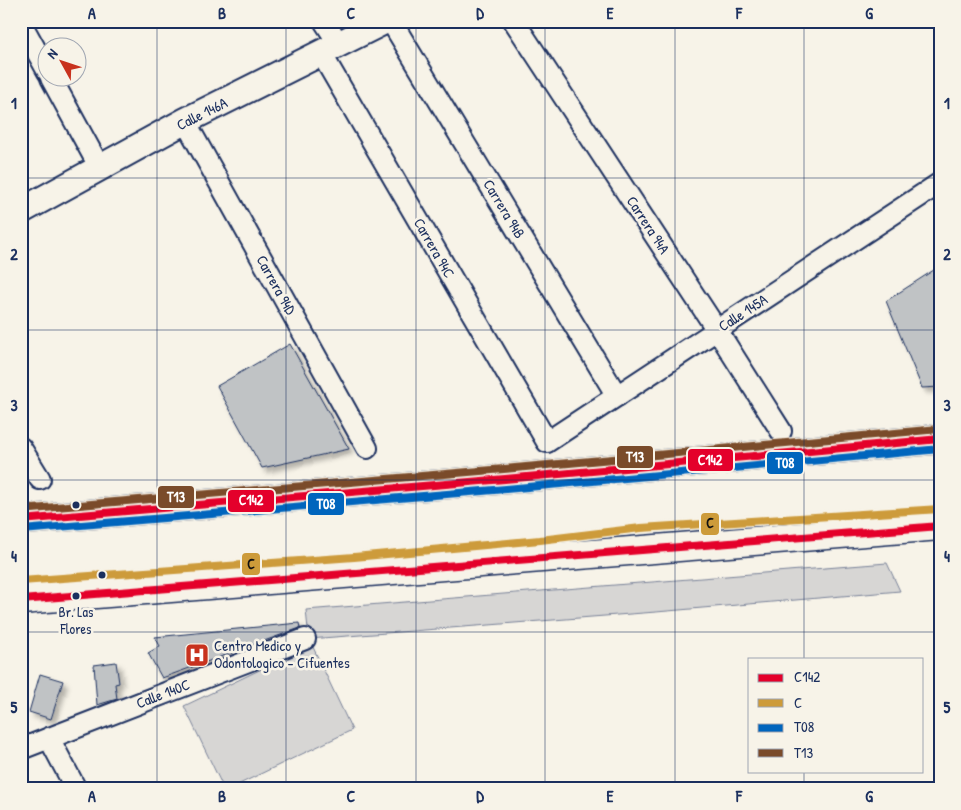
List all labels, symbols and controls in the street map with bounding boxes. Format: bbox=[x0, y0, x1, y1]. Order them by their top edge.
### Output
text: A bbox=[88, 2, 96, 24]
text: B bbox=[218, 2, 226, 24]
text: C bbox=[347, 2, 356, 24]
text: D bbox=[476, 2, 484, 24]
text: E bbox=[606, 2, 614, 24]
text: F bbox=[735, 2, 743, 24]
text: G bbox=[865, 2, 873, 24]
north arrow bbox=[38, 38, 88, 88]
text: N bbox=[42, 44, 62, 62]
text: 1 bbox=[11, 92, 17, 114]
street label: Calle 146A bbox=[173, 92, 231, 135]
text: 1 bbox=[944, 92, 950, 114]
street label: Carrera 94B bbox=[479, 175, 530, 242]
street label: Carrera 94A bbox=[622, 192, 675, 258]
street label: Carrera 94C bbox=[409, 214, 460, 282]
text: 2 bbox=[10, 243, 18, 265]
text: 2 bbox=[943, 243, 951, 265]
street label: Carrera 94D bbox=[252, 251, 302, 319]
street label: Calle 145A bbox=[714, 289, 772, 336]
text: 3 bbox=[10, 394, 18, 416]
text: 3 bbox=[943, 394, 951, 416]
line badge: T13 bbox=[616, 445, 654, 469]
text: T13 bbox=[625, 447, 645, 466]
line badge: C142 bbox=[687, 448, 734, 472]
text: C142 bbox=[698, 450, 723, 469]
line badge: T08 bbox=[766, 451, 804, 475]
text: T08 bbox=[775, 453, 794, 472]
line badge: T13 bbox=[157, 485, 195, 509]
text: T13 bbox=[166, 487, 186, 506]
line badge: C142 bbox=[227, 489, 275, 513]
text: C142 bbox=[239, 490, 264, 509]
line badge: T08 bbox=[307, 492, 345, 516]
text: T08 bbox=[316, 494, 335, 513]
unlabelled marker bbox=[71, 500, 81, 510]
line badge: C bbox=[700, 512, 720, 536]
text: C bbox=[706, 513, 714, 532]
text: 4 bbox=[11, 545, 17, 567]
text: 4 bbox=[944, 545, 950, 567]
line badge: C bbox=[241, 552, 261, 576]
text: C bbox=[247, 554, 255, 573]
unlabelled marker bbox=[97, 570, 107, 580]
marker: Br. Las Flores bbox=[71, 591, 81, 601]
place label: Br. Las Flores bbox=[59, 602, 93, 638]
place label: Centro Medico y Odontologico - Cifuentes bbox=[214, 635, 350, 673]
hospital icon: Centro Medico y Odontologico - Cifuentes bbox=[184, 642, 210, 668]
legend bbox=[748, 658, 924, 772]
text: C142 bbox=[794, 666, 820, 687]
street label: Calle 140C bbox=[133, 674, 193, 713]
text: C bbox=[794, 692, 802, 713]
text: 5 bbox=[11, 696, 18, 718]
text: 5 bbox=[944, 696, 951, 718]
text: T08 bbox=[794, 716, 814, 737]
text: T13 bbox=[794, 742, 813, 763]
text: A bbox=[88, 785, 96, 807]
text: B bbox=[218, 785, 226, 807]
text: C bbox=[347, 785, 356, 807]
text: D bbox=[476, 785, 484, 807]
text: E bbox=[606, 785, 614, 807]
text: F bbox=[735, 785, 743, 807]
text: G bbox=[865, 785, 873, 807]

